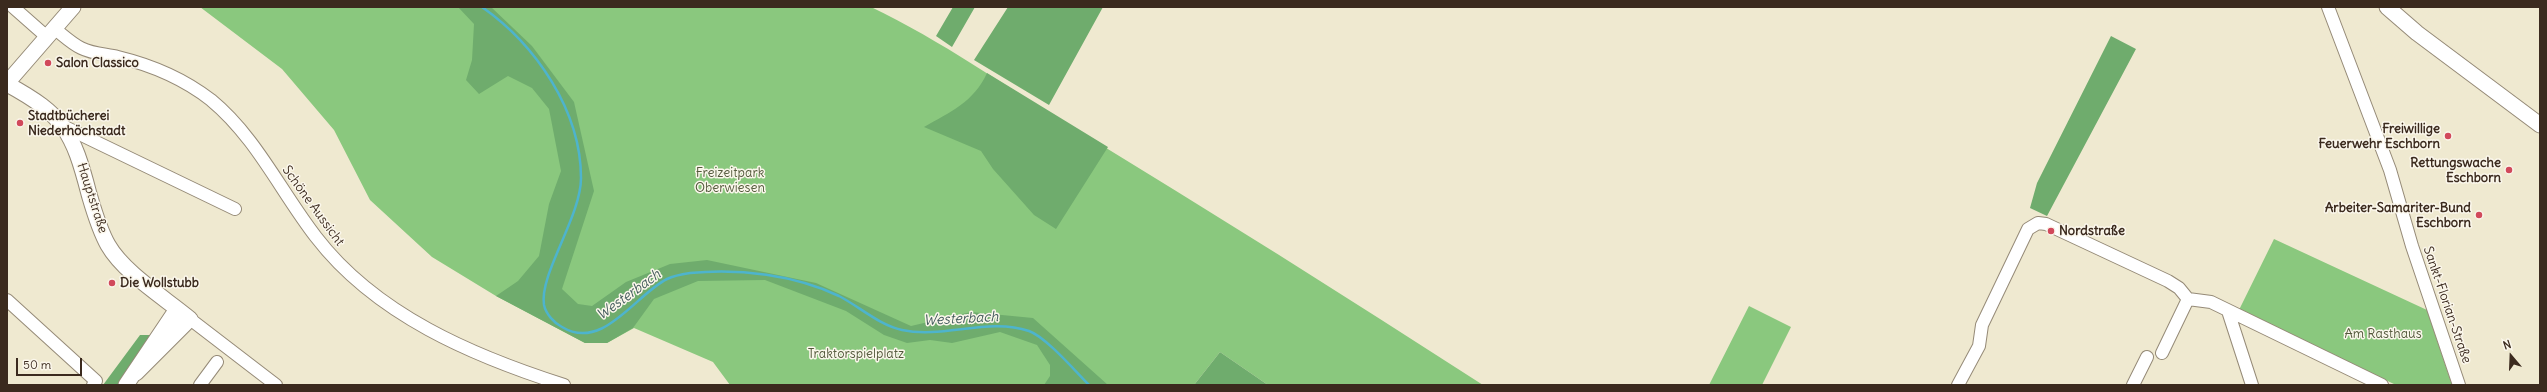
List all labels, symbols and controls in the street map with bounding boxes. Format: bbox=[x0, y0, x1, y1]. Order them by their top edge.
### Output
place label: Salon Classico bbox=[56, 55, 139, 71]
marker: Salon Classico bbox=[43, 58, 53, 68]
place label: Stadtbücherei Niederhöchstadt bbox=[28, 108, 125, 139]
marker: Stadtbücherei Niederhöchstadt bbox=[15, 118, 25, 128]
place label: Freiwillige Feuerwehr Eschborn bbox=[2318, 121, 2440, 152]
marker: Freiwillige Feuerwehr Eschborn bbox=[2443, 131, 2453, 141]
place label: Rettungswache Eschborn bbox=[2410, 155, 2501, 186]
street label: Hauptstraße bbox=[73, 161, 111, 235]
street label: Schöne Aussicht bbox=[279, 163, 347, 249]
park label: Freizeitpark Oberwiesen bbox=[695, 165, 765, 196]
marker: Rettungswache Eschborn bbox=[2504, 165, 2514, 175]
place label: Arbeiter-Samariter-Bund Eschborn bbox=[2325, 200, 2471, 231]
marker: Arbeiter-Samariter-Bund Eschborn bbox=[2474, 210, 2484, 220]
place label: Nordstraße bbox=[2059, 223, 2125, 239]
marker: Nordstraße bbox=[2046, 226, 2056, 236]
street label: Sankt-Florian-Straße bbox=[2420, 245, 2474, 365]
water label: Westerbach bbox=[594, 266, 664, 324]
place label: Die Wollstubb bbox=[120, 275, 199, 291]
marker: Die Wollstubb bbox=[107, 278, 117, 288]
water label: Westerbach bbox=[923, 309, 999, 329]
park label: Am Rasthaus bbox=[2344, 326, 2422, 342]
north arrow bbox=[2491, 336, 2531, 376]
text: N bbox=[2501, 337, 2513, 353]
park label: Traktorspielplatz bbox=[808, 346, 904, 362]
scale bar bbox=[18, 350, 84, 376]
text: 50 m bbox=[23, 357, 51, 372]

